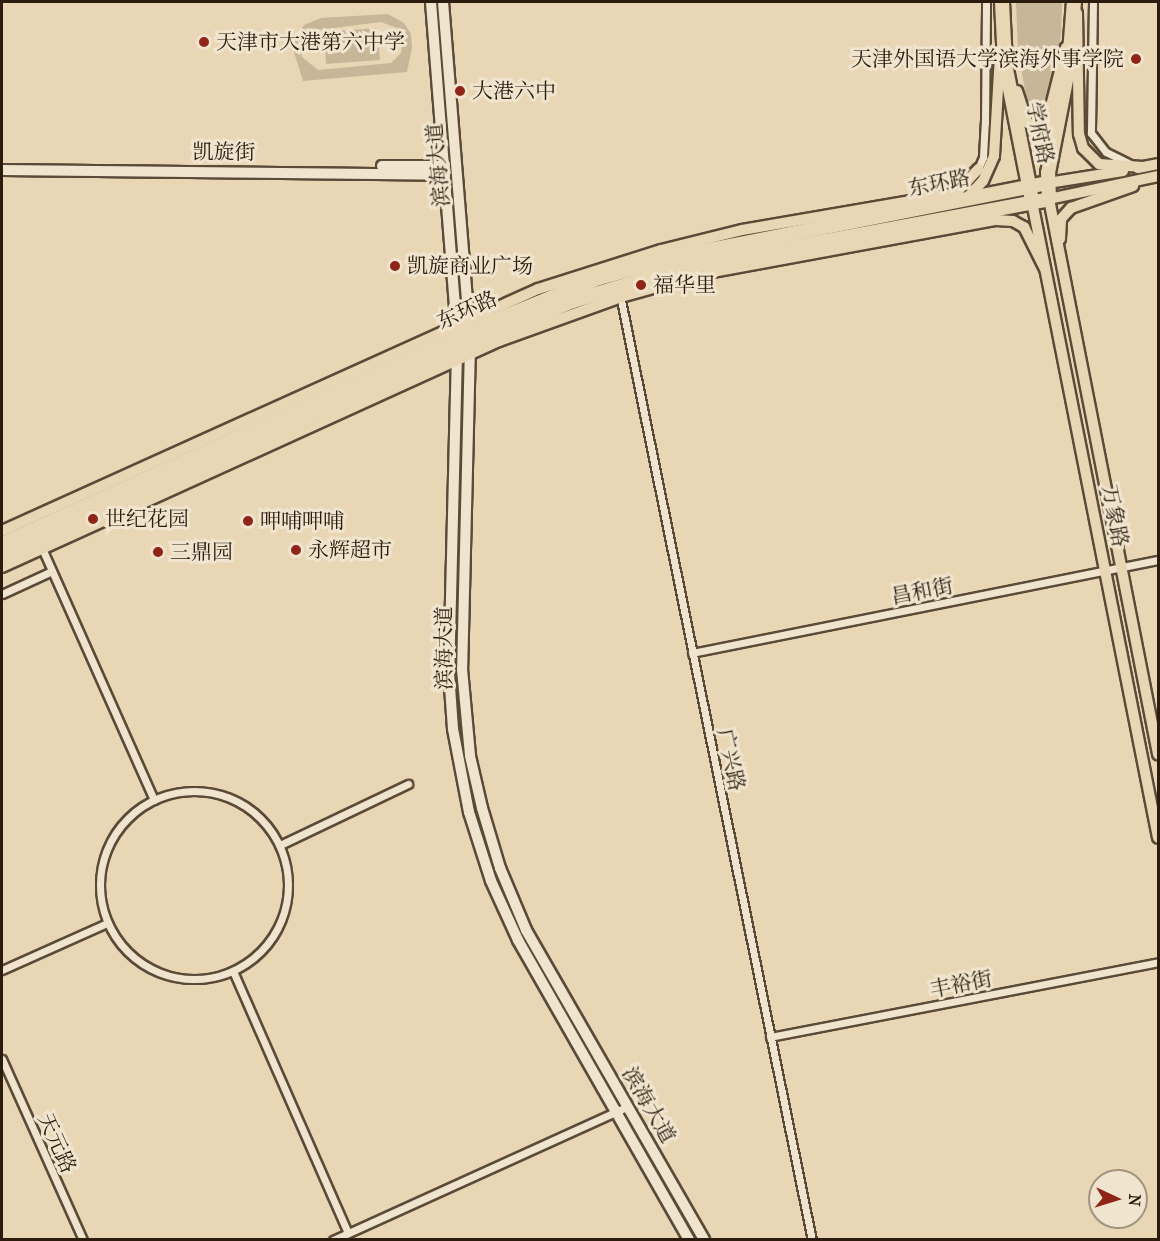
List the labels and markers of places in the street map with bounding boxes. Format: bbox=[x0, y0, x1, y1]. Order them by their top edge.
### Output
place label: 天津市大港第六中学 bbox=[216, 29, 405, 55]
marker: 天津市大港第六中学 bbox=[197, 35, 211, 49]
place label: 天津外国语大学滨海外事学院 bbox=[851, 46, 1124, 72]
marker: 天津外国语大学滨海外事学院 bbox=[1129, 52, 1143, 66]
place label: 大港六中 bbox=[472, 78, 556, 104]
marker: 大港六中 bbox=[453, 84, 467, 98]
place label: 凯旋商业广场 bbox=[407, 253, 533, 279]
marker: 凯旋商业广场 bbox=[388, 259, 402, 273]
place label: 福华里 bbox=[653, 272, 716, 298]
marker: 福华里 bbox=[634, 278, 648, 292]
place label: 世纪花园 bbox=[105, 506, 189, 532]
place label: 呷哺呷哺 bbox=[260, 508, 344, 534]
marker: 世纪花园 bbox=[86, 512, 100, 526]
marker: 呷哺呷哺 bbox=[241, 514, 255, 528]
place label: 永辉超市 bbox=[308, 537, 392, 563]
place label: 三鼎园 bbox=[170, 539, 233, 565]
marker: 永辉超市 bbox=[289, 543, 303, 557]
marker: 三鼎园 bbox=[151, 545, 165, 559]

